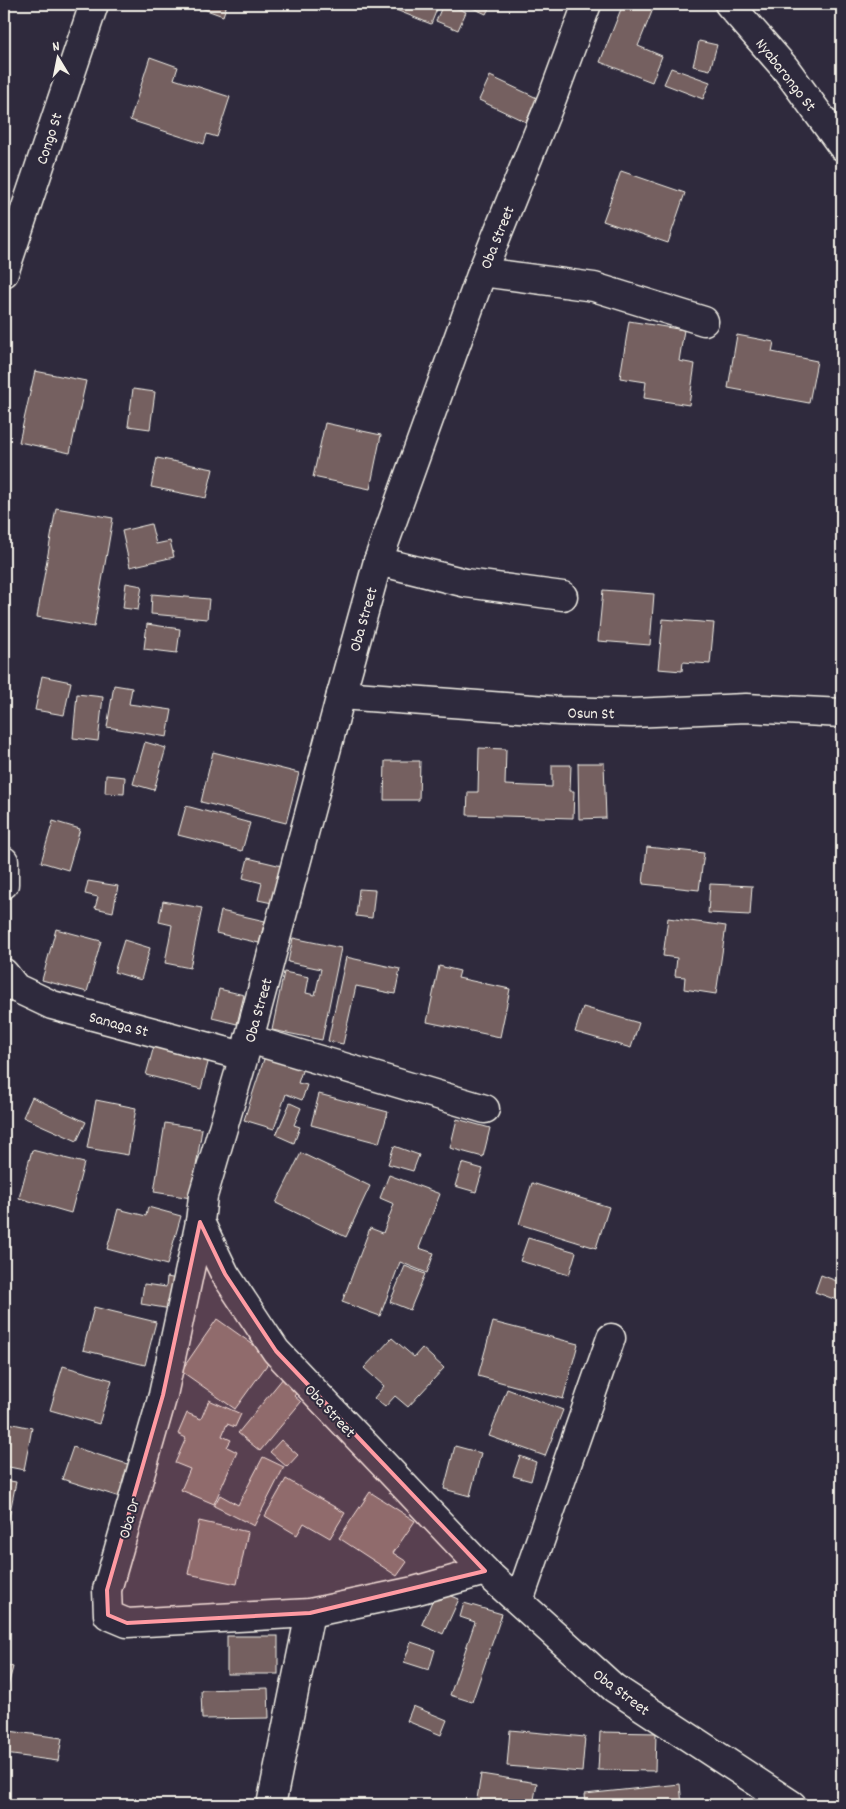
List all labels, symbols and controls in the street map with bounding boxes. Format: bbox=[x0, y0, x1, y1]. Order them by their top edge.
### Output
north arrow bbox=[32, 32, 82, 82]
street label: Nyabarongo St bbox=[749, 34, 821, 117]
text: N bbox=[51, 37, 61, 58]
street label: Congo St bbox=[31, 110, 70, 168]
street label: Oba Street bbox=[475, 203, 521, 273]
street label: Oba Street bbox=[344, 585, 385, 655]
street label: Osun St bbox=[567, 703, 615, 726]
street label: Oba Street bbox=[239, 976, 280, 1046]
street label: Sanaga St bbox=[86, 1006, 151, 1044]
street label: Oba Street bbox=[298, 1380, 360, 1444]
street label: Oba Dr bbox=[114, 1496, 147, 1542]
street label: Oba Street bbox=[587, 1664, 654, 1722]

